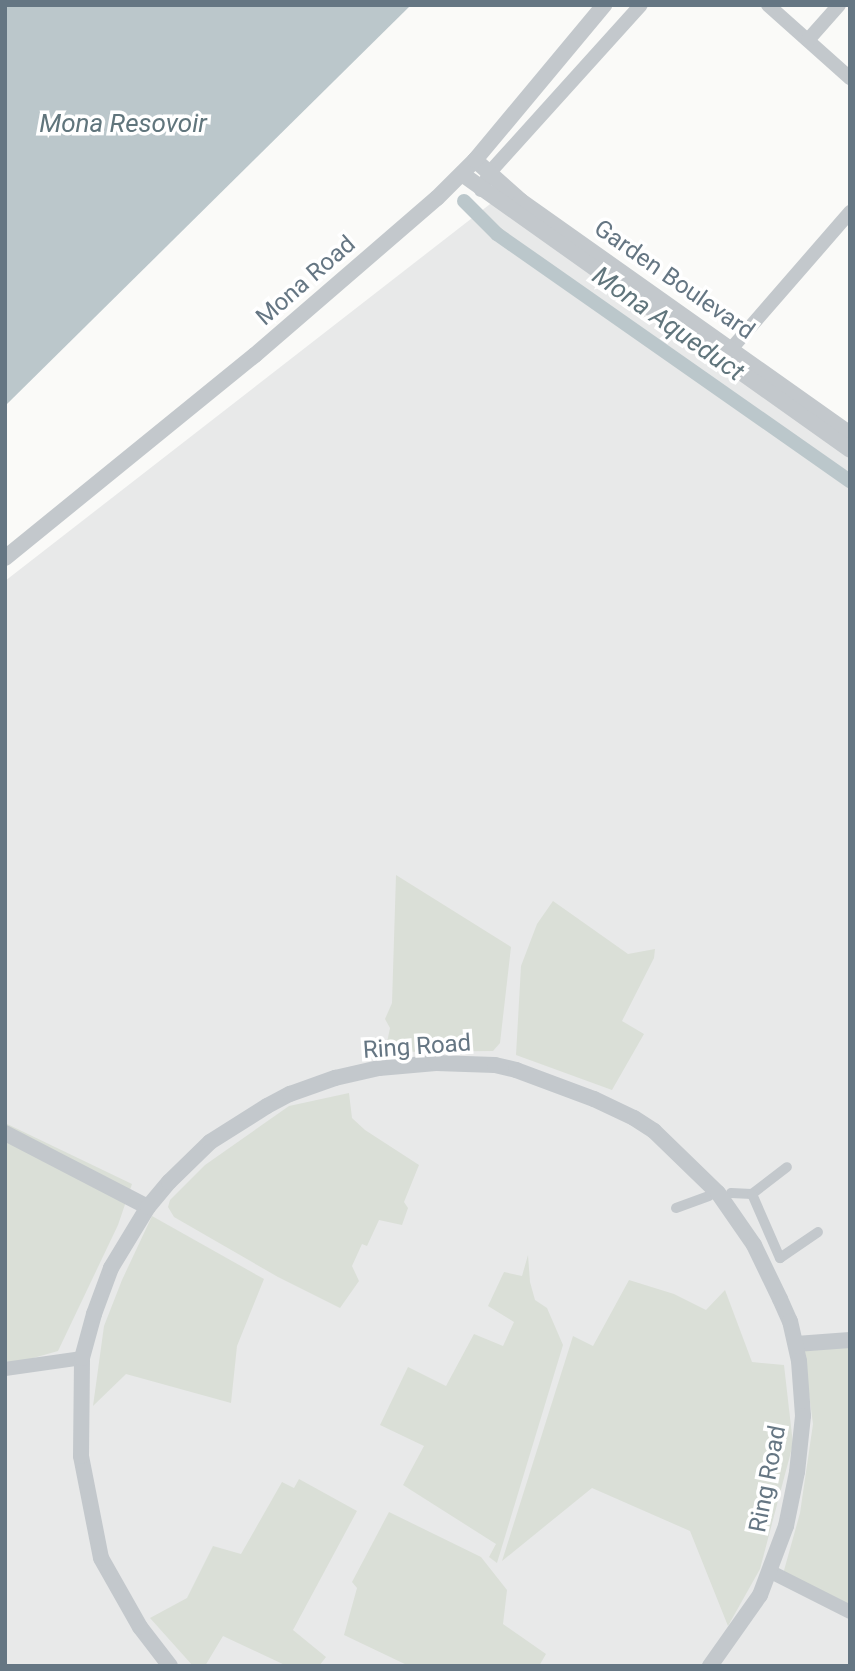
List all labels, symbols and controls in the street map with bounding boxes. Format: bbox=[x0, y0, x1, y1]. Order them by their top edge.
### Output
water label: Mona Resovoir bbox=[39, 108, 207, 140]
street label: Garden Boulevard bbox=[588, 214, 760, 346]
street label: Mona Road bbox=[251, 230, 361, 332]
water label: Mona Aqueduct bbox=[586, 260, 750, 388]
street label: Ring Road bbox=[362, 1029, 472, 1065]
street label: Ring Road bbox=[744, 1423, 792, 1535]

